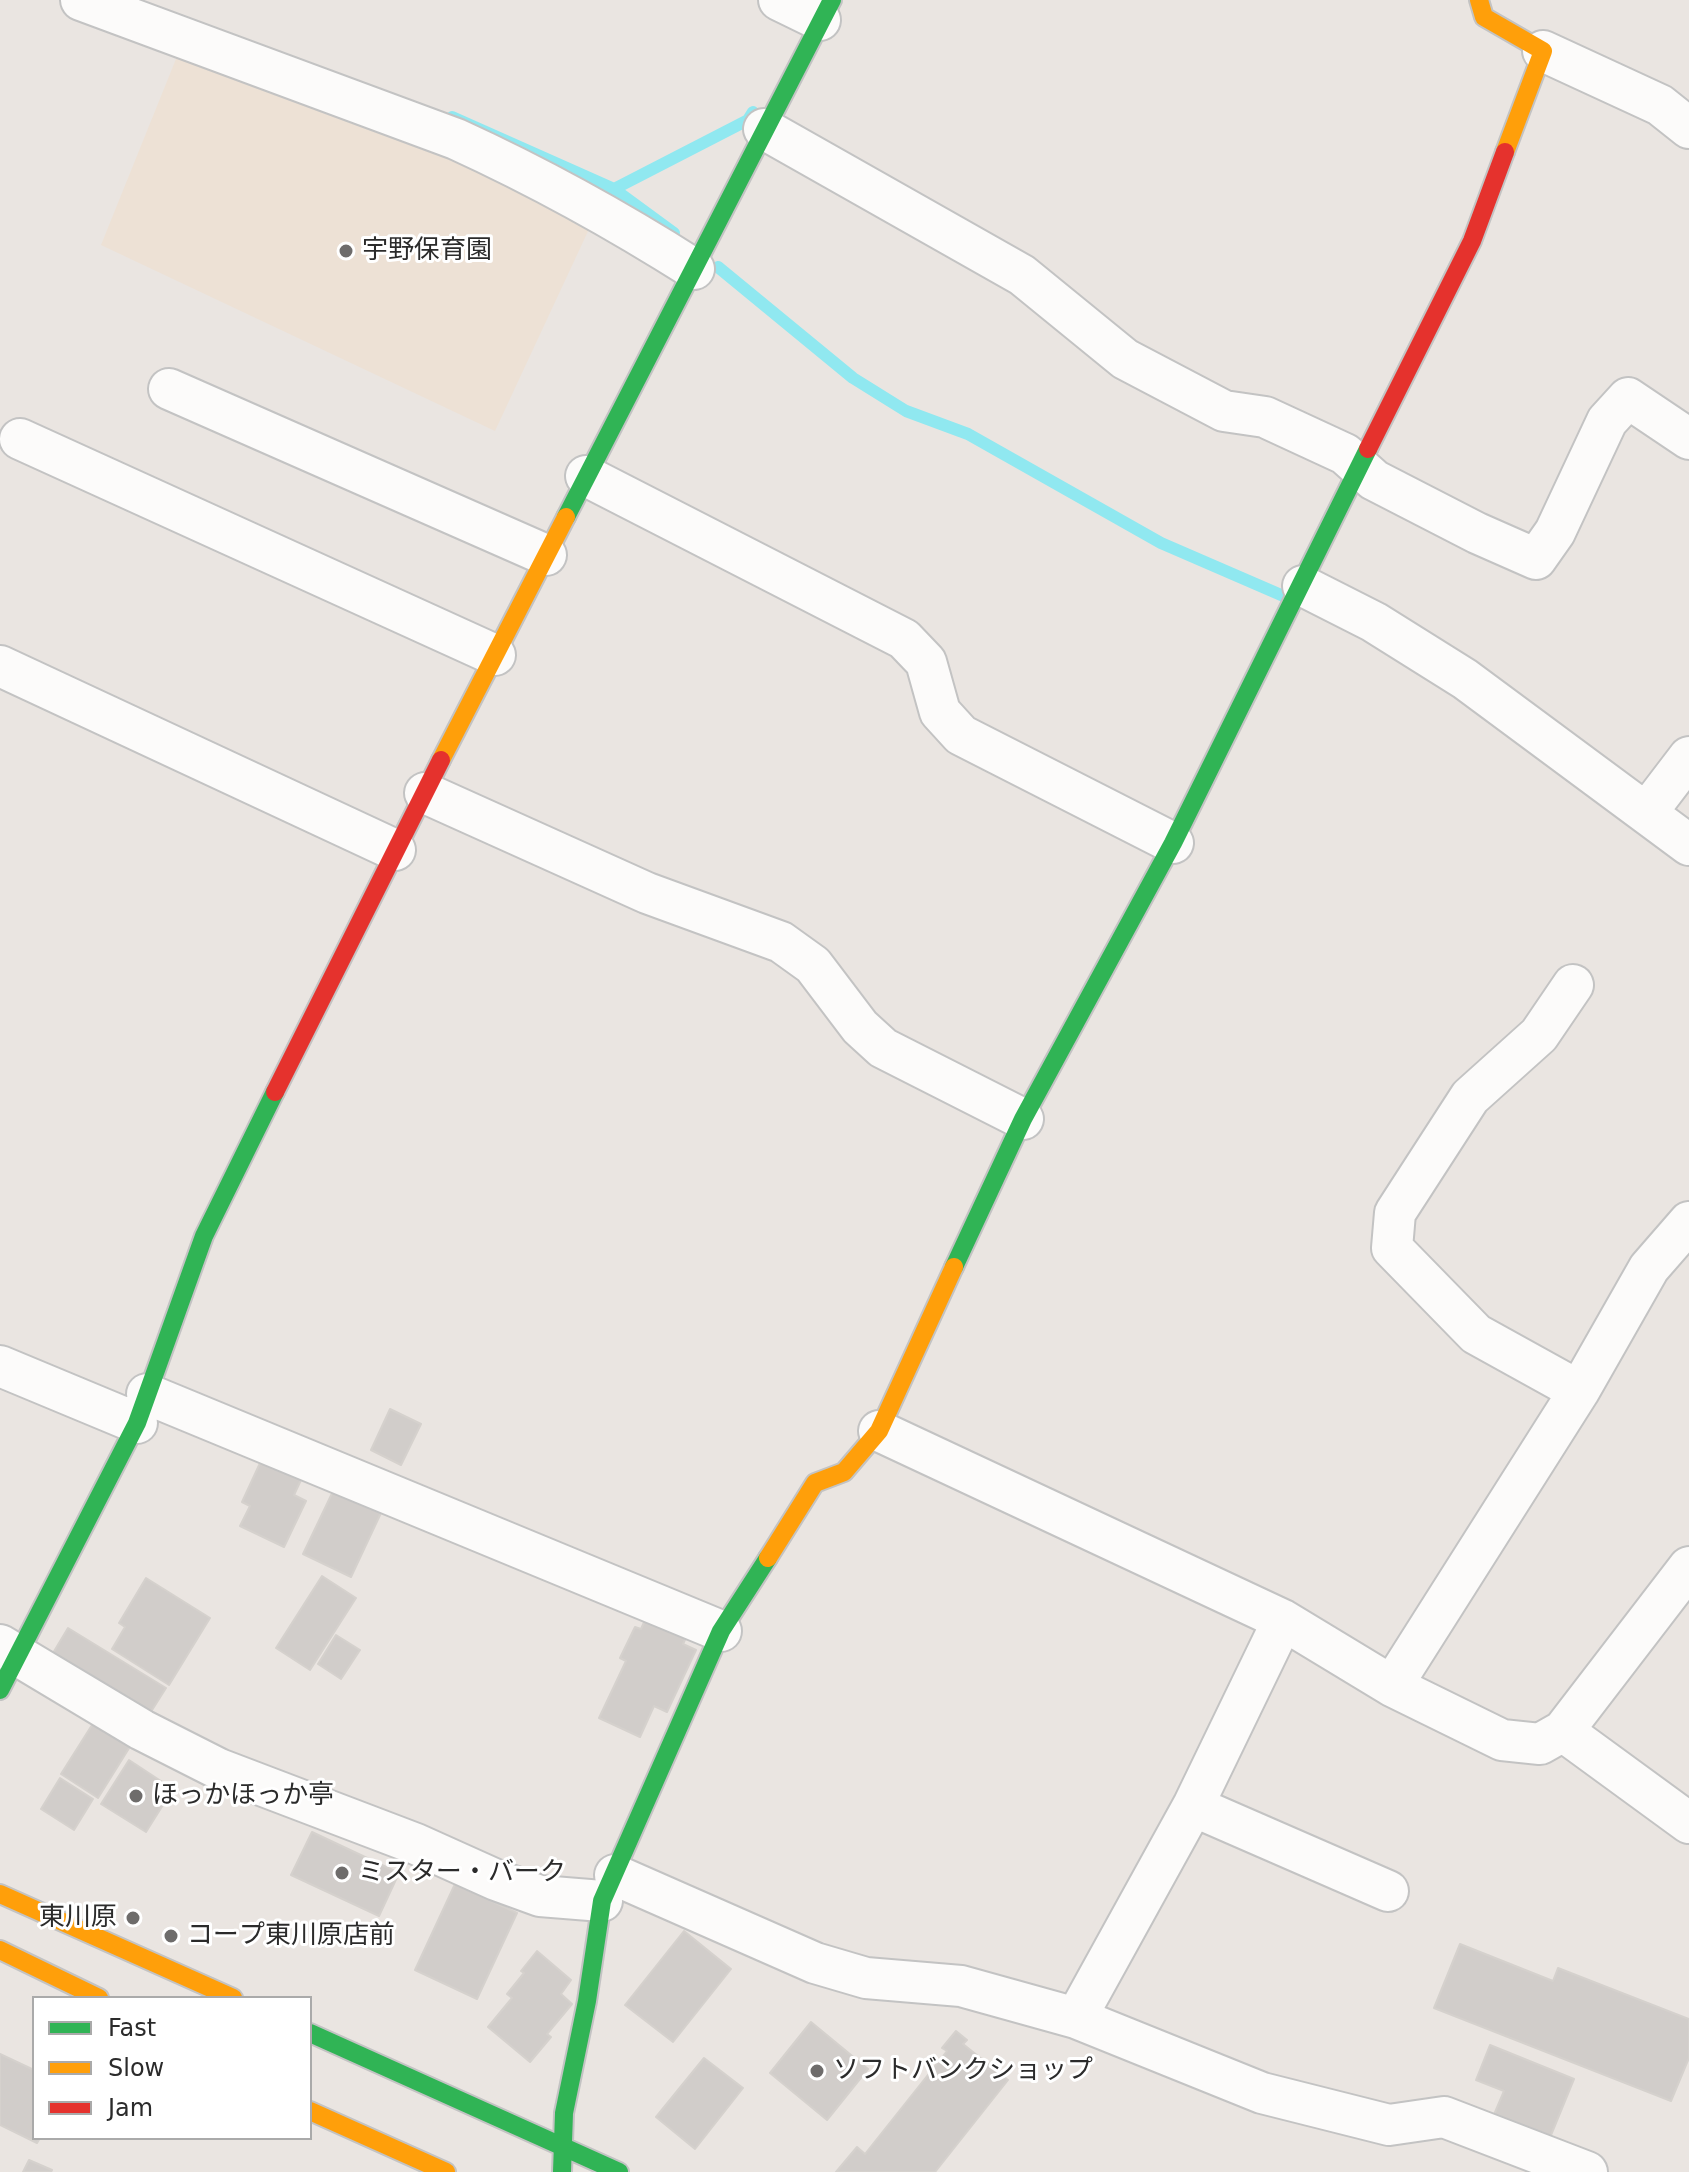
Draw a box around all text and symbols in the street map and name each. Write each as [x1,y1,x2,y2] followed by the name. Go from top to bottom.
[362,235,492,267] place label: 宇野保育園
[337,242,355,260] marker: 宇野保育園
[152,1780,334,1812] place label: ほっかほっか亭
[127,1787,145,1805] marker: ほっかほっか亭
[358,1857,566,1889] place label: ミスター・バーク
[333,1864,351,1882] marker: ミスター・バーク
[39,1902,117,1934] place label: 東川原
[124,1909,142,1927] marker: 東川原
[187,1920,395,1952] place label: コープ東川原店前
[162,1927,180,1945] marker: コープ東川原店前
[32,1996,312,2140] legend
[108,2014,156,2042] text: Fast
[108,2054,164,2082] text: Slow
[833,2055,1093,2087] place label: ソフトバンクショップ
[808,2062,826,2080] marker: ソフトバンクショップ
[108,2094,153,2122] text: Jam

